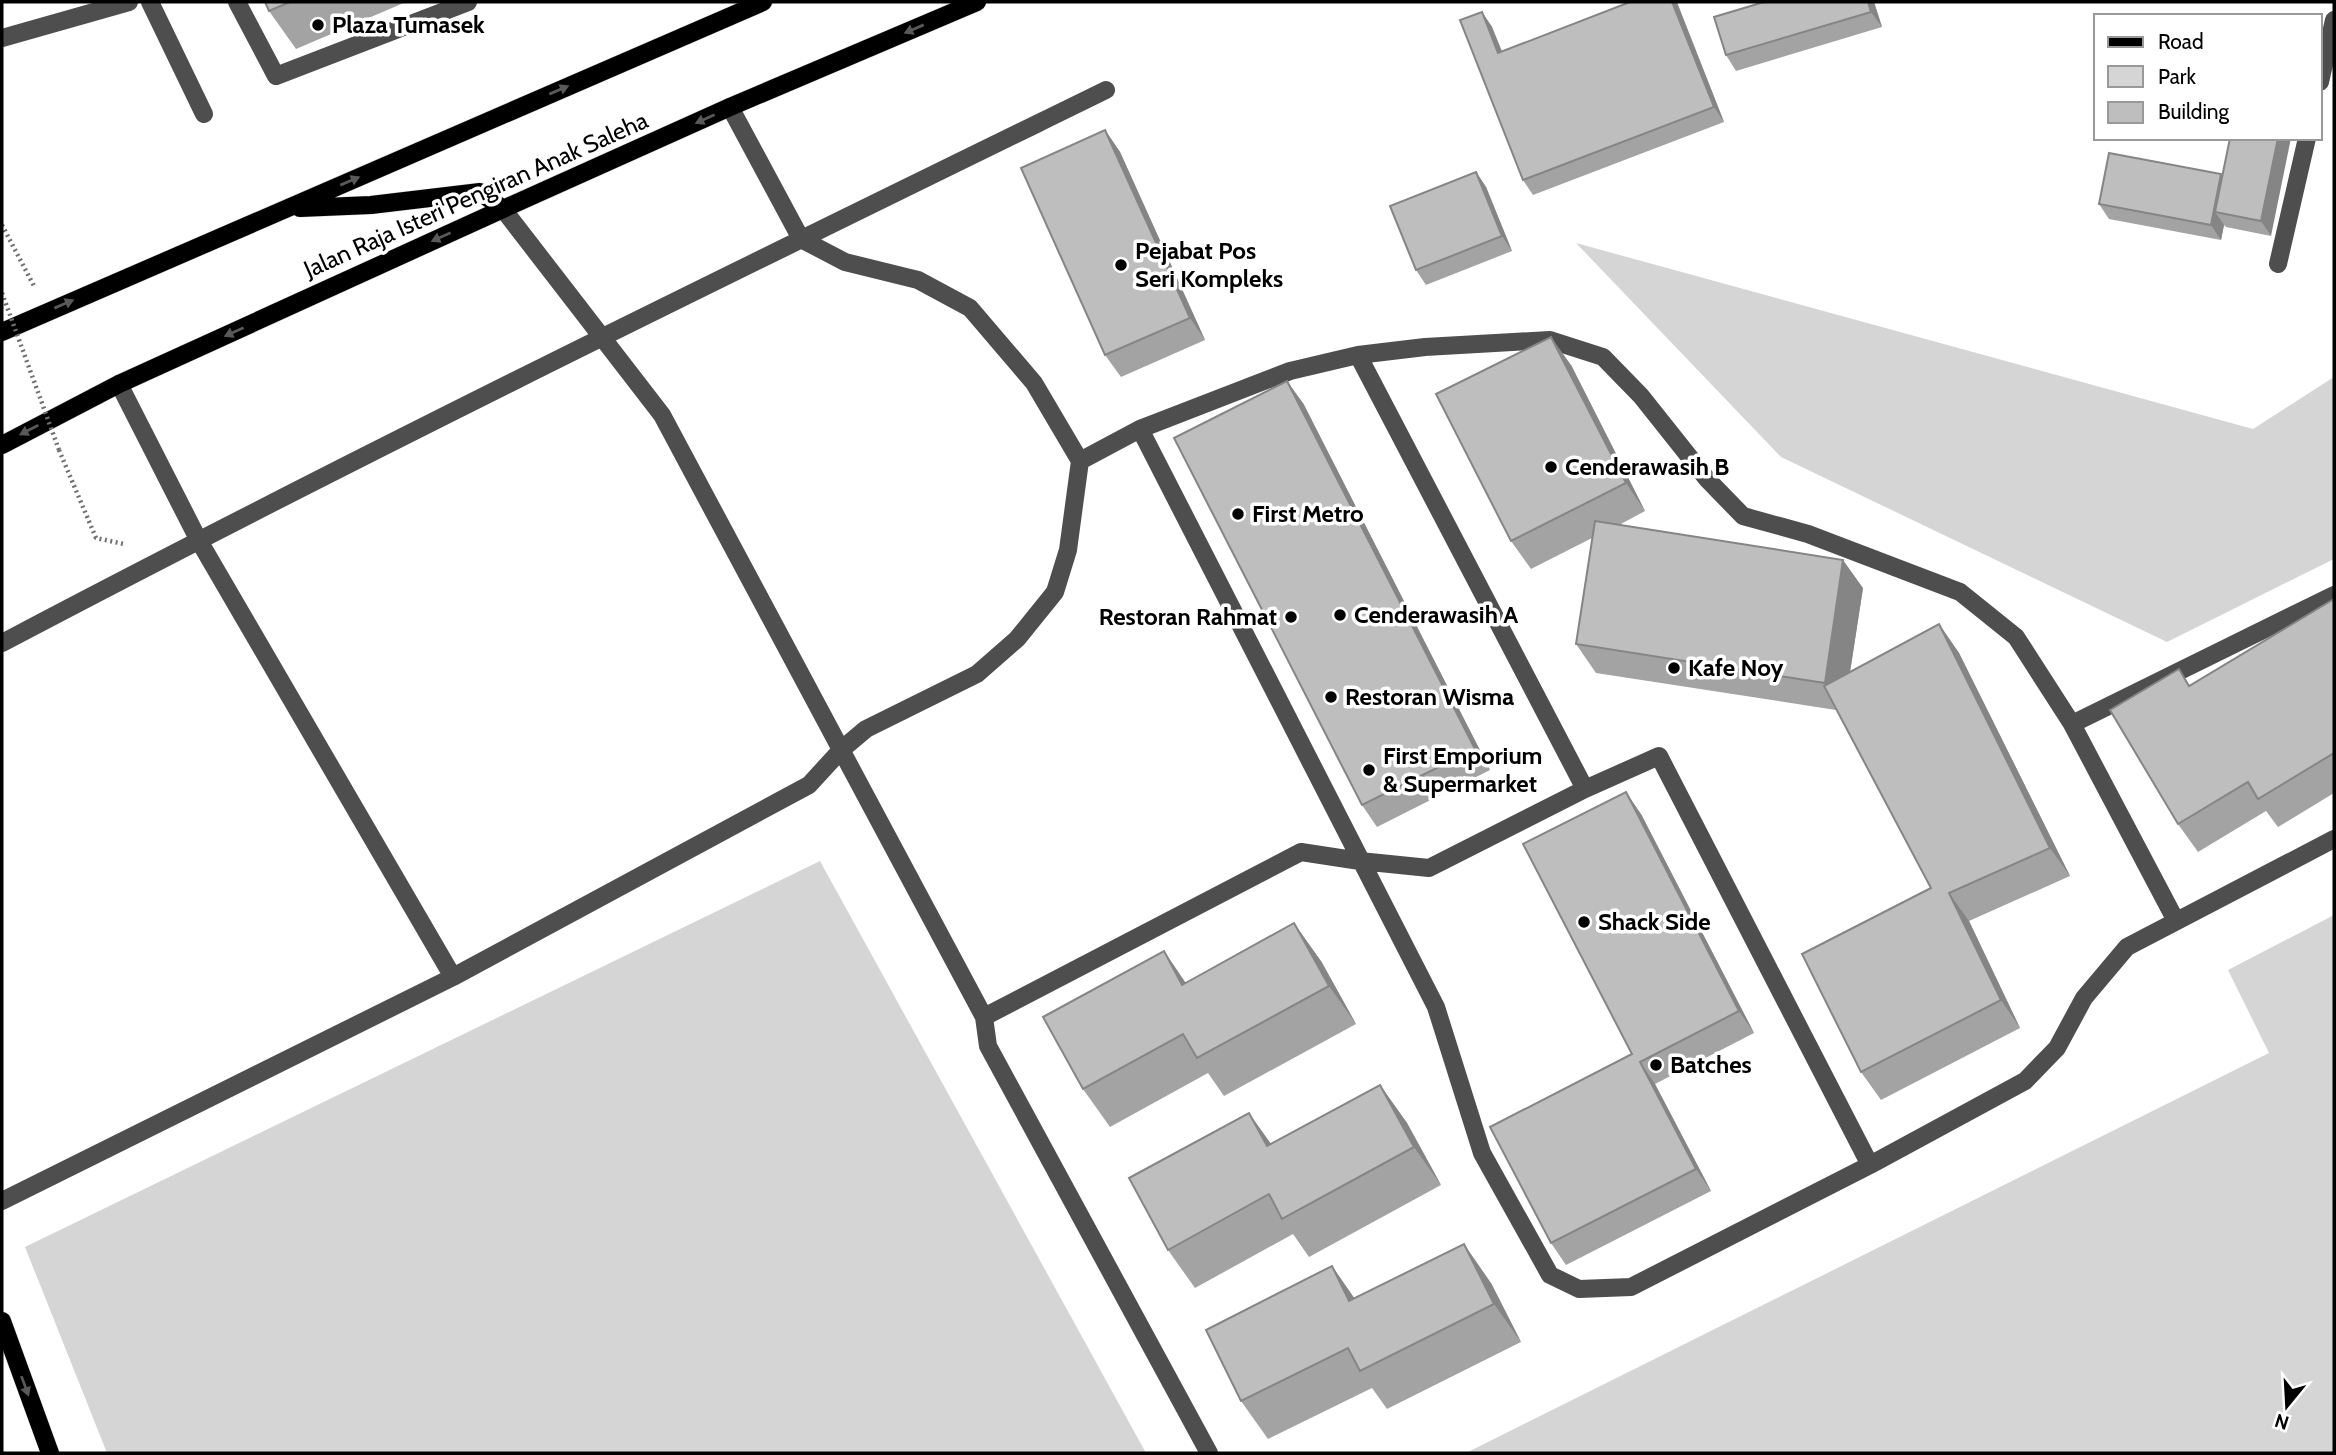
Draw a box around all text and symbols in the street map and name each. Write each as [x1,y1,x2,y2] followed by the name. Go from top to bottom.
[332,10,485,39] place label: Plaza Tumasek
[2094,14,2322,140] legend
[310,17,326,33] marker: Plaza Tumasek
[903,23,924,34] one-way arrow
[2158,29,2204,54] text: Road
[2158,64,2196,89] text: Park
[549,84,569,96] one-way arrow
[2158,99,2230,124] text: Building
[298,105,653,284] street label: Jalan Raja Isteri Pengiran Anak Saleha
[695,113,715,125] one-way arrow
[340,175,361,186] one-way arrow
[431,231,451,243] one-way arrow
[1135,236,1283,293] place label: Pejabat Pos Seri Kompleks
[1113,257,1129,273] marker: Pejabat Pos Seri Kompleks
[54,299,75,310] one-way arrow
[224,326,244,337] one-way arrow
[19,424,39,436] one-way arrow
[1565,452,1729,481] place label: Cenderawasih B
[1543,459,1559,475] marker: Cenderawasih B
[1252,499,1364,528] place label: First Metro
[1230,506,1246,522] marker: First Metro
[1354,600,1518,629] place label: Cenderawasih A
[1099,602,1277,631] place label: Restoran Rahmat
[1332,607,1348,623] marker: Cenderawasih A
[1283,609,1299,625] marker: Restoran Rahmat
[1688,653,1784,682] place label: Kafe Noy
[1666,660,1682,676] marker: Kafe Noy
[1345,682,1514,711] place label: Restoran Wisma
[1323,689,1339,705] marker: Restoran Wisma
[1383,741,1542,798] place label: First Emporium & Supermarket
[1361,762,1377,778] marker: First Emporium & Supermarket
[1598,907,1711,936] place label: Shack Side
[1576,914,1592,930] marker: Shack Side
[1670,1050,1752,1079] place label: Batches
[1648,1057,1664,1073] marker: Batches
[2252,1371,2322,1441] north arrow
[20,1375,31,1396] one-way arrow
[2272,1409,2292,1435] text: N

